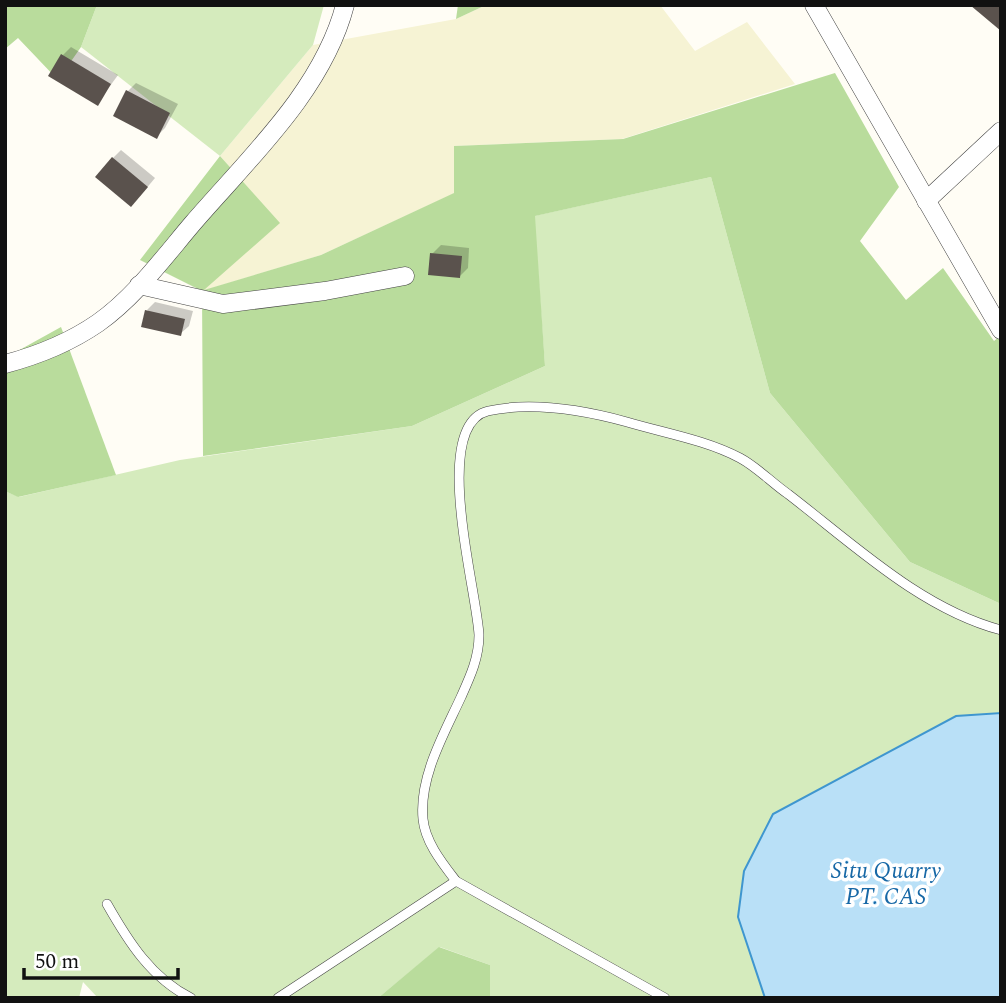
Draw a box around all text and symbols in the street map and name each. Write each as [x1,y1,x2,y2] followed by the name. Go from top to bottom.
[831,854,942,915] water label: Situ Quarry PT. CAS
[24,936,178,980] scale bar
[35,946,79,978] text: 50 m

